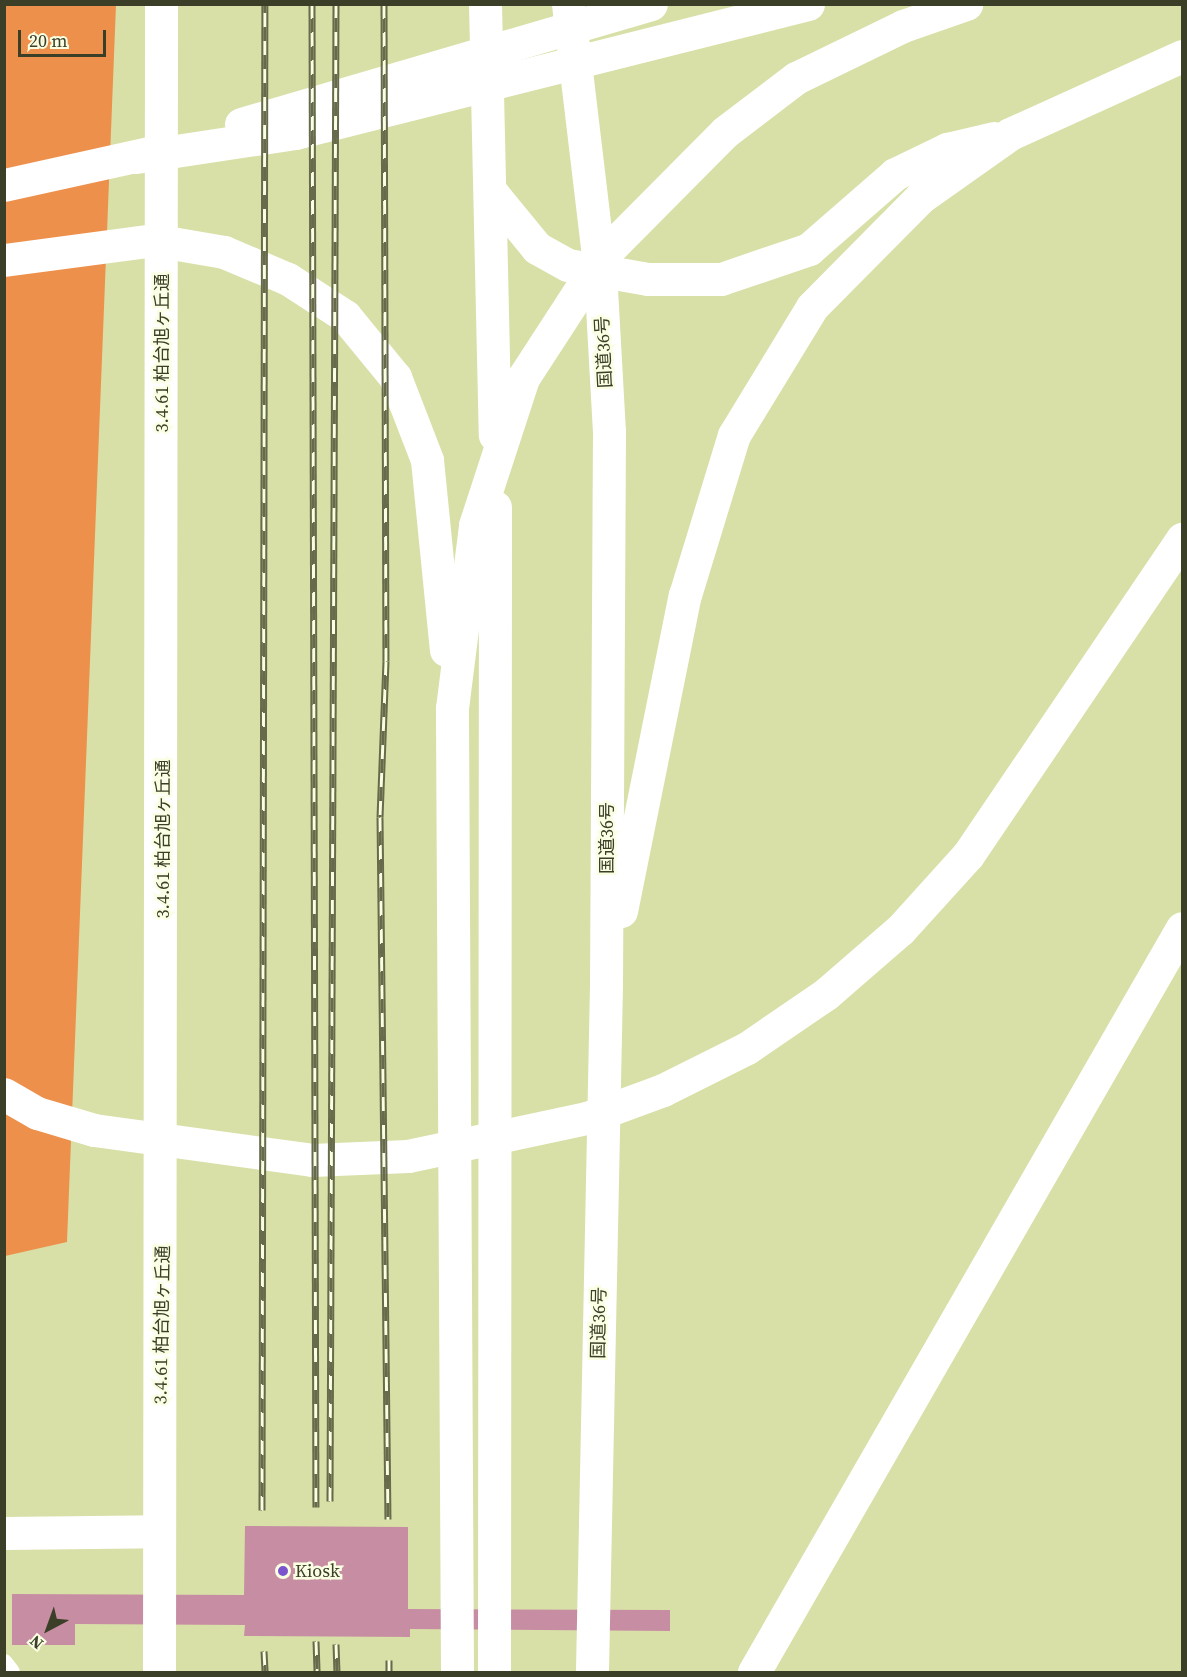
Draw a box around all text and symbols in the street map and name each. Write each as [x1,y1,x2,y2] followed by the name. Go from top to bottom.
[21,18,110,56] scale bar
[29,28,67,53] text: 20 m
[151,274,173,432] street label: 3.4.61 柏台旭ヶ丘通
[591,315,617,389] street label: 国道36号
[152,760,174,918] street label: 3.4.61 柏台旭ヶ丘通
[596,802,618,874] street label: 国道36号
[150,1245,174,1405] street label: 3.4.61 柏台旭ヶ丘通
[588,1287,610,1359] street label: 国道36号
[295,1560,340,1582] place label: Kiosk
[276,1564,290,1578] marker: Kiosk
[18,1599,78,1659] north arrow
[25,1630,48,1655] text: N

